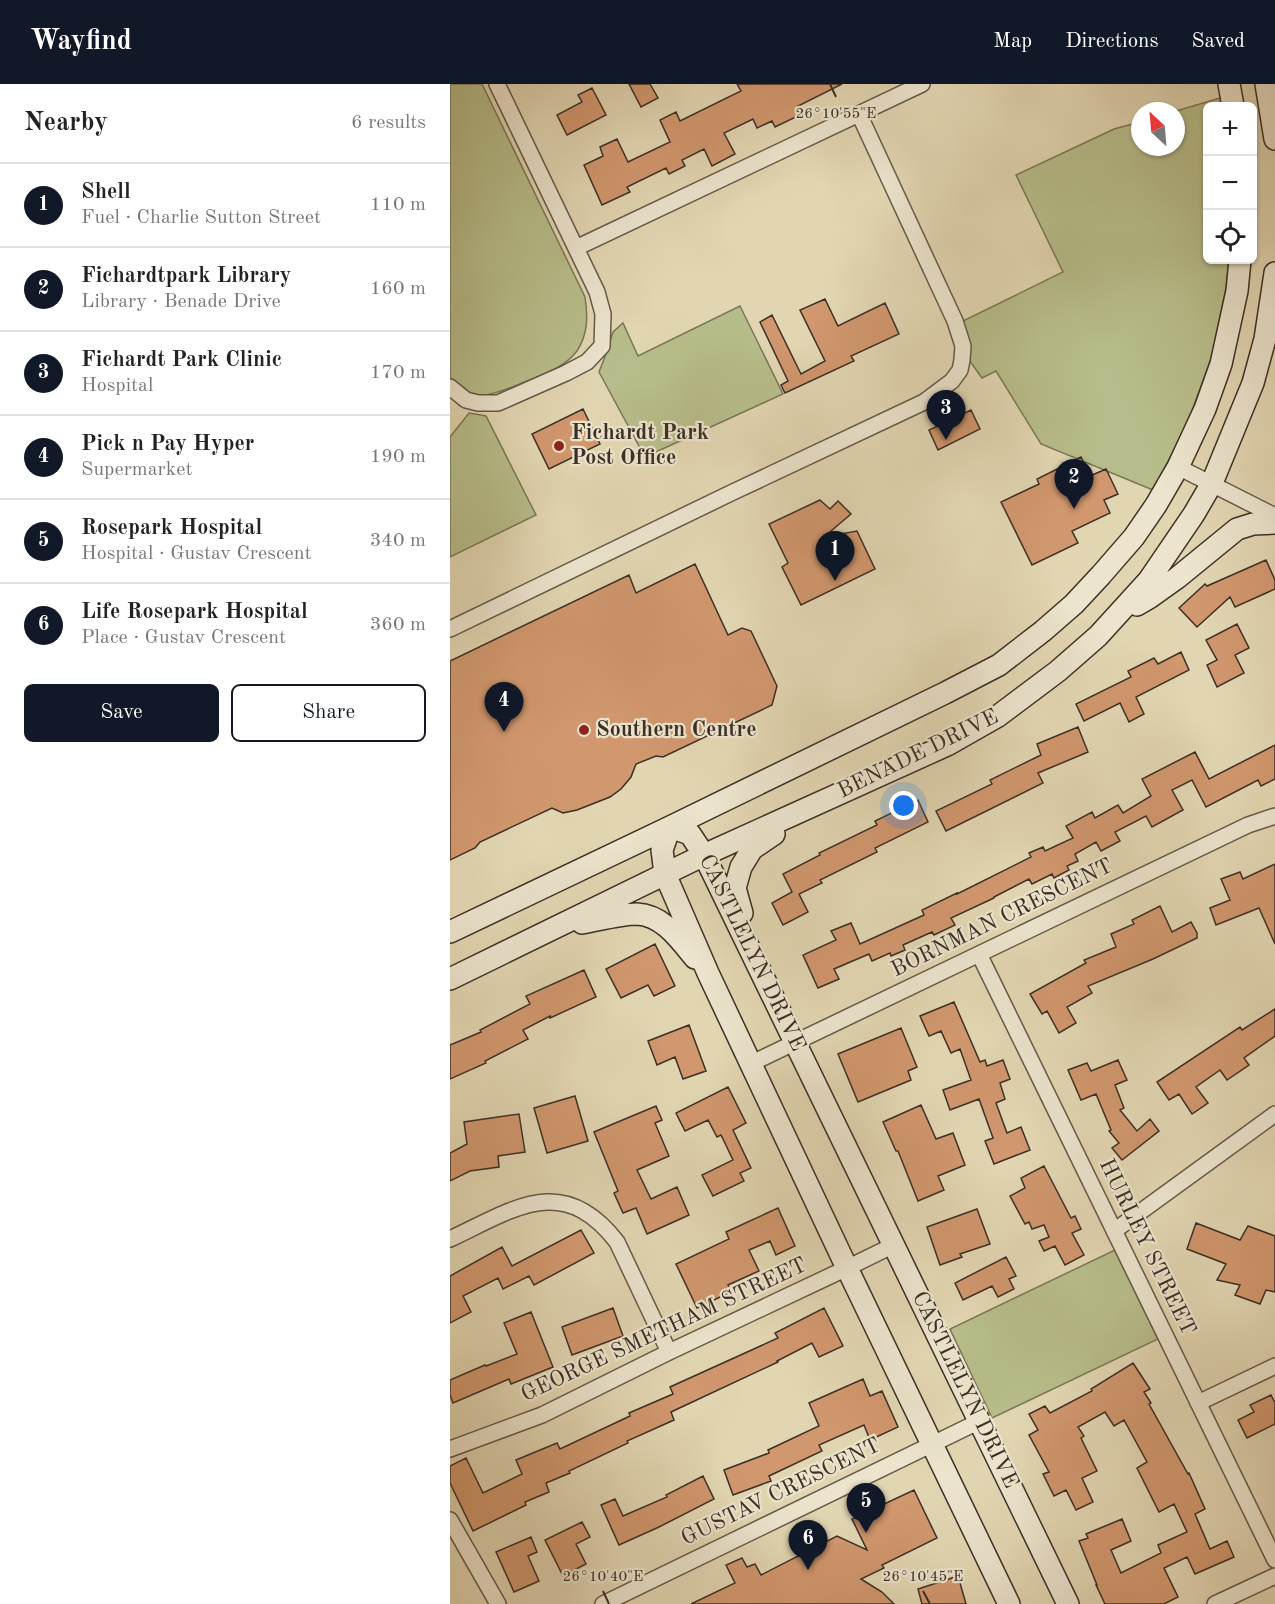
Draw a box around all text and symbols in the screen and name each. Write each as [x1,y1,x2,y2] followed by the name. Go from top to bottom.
[30,28,132,56] text: Wayfind
[993,31,1032,52] text: Map
[1065,31,1159,52] text: Directions
[1192,31,1245,52] text: Saved
[1131,102,1185,156] north arrow
[1203,102,1257,264] map controls
[1203,102,1257,156] button: +
[796,107,876,122] text: 26°10'55"E
[24,110,108,136] text: Nearby
[351,113,426,133] text: 6 results
[1203,156,1257,210] button: −
[81,181,131,203] text: Shell
[38,195,49,215] text: 1
[370,195,426,215] text: 110 m
[81,208,321,228] text: Fuel · Charlie Sutton Street
[1203,210,1257,264] button: locate
[81,265,291,287] text: Fichardtpark Library
[38,279,49,299] text: 2
[370,279,426,299] text: 160 m
[81,292,281,312] text: Library · Benade Drive
[81,349,282,371] text: Fichardt Park Clinic
[38,363,49,383] text: 3
[370,363,426,383] text: 170 m
[81,376,153,396] text: Hospital
[926,390,966,440] pin: 3
[571,422,709,469] place label: Fichardt Park Post Office
[81,433,254,455] text: Pick n Pay Hyper
[552,439,566,453] marker: Fichardt Park Post Office
[38,447,49,467] text: 4
[370,447,426,467] text: 190 m
[81,460,192,480] text: Supermarket
[1054,460,1094,509] pin: 2
[81,517,262,539] text: Rosepark Hospital
[38,531,49,551] text: 5
[370,531,426,551] text: 340 m
[816,532,854,581] pin: 1
[81,544,312,564] text: Hospital · Gustav Crescent
[81,601,308,623] text: Life Rosepark Hospital
[38,615,49,635] text: 6
[370,615,426,635] text: 360 m
[81,628,286,648] text: Place · Gustav Crescent
[484,682,524,732] pin: 4
[24,684,219,742] button: Save
[231,684,426,742] button: Share
[834,706,1002,802] street label: BENADE DRIVE
[596,719,757,741] place label: Southern Centre
[577,723,591,737] marker: Southern Centre
[889,791,918,820] your location
[695,851,809,1055] street label: CASTLELYN DRIVE
[888,855,1116,981] street label: BORNMAN CRESCENT
[1095,1155,1199,1339] street label: HURLEY STREET
[518,1254,810,1406] street label: GEORGE SMETHAM STREET
[908,1288,1022,1492] street label: CASTLELYN DRIVE
[678,1434,884,1550] street label: GUSTAV CRESCENT
[846,1484,886,1533] pin: 5
[788,1520,828,1570] pin: 6
[563,1570,643,1585] text: 26°10'40"E
[883,1570,963,1585] text: 26°10'45"E

